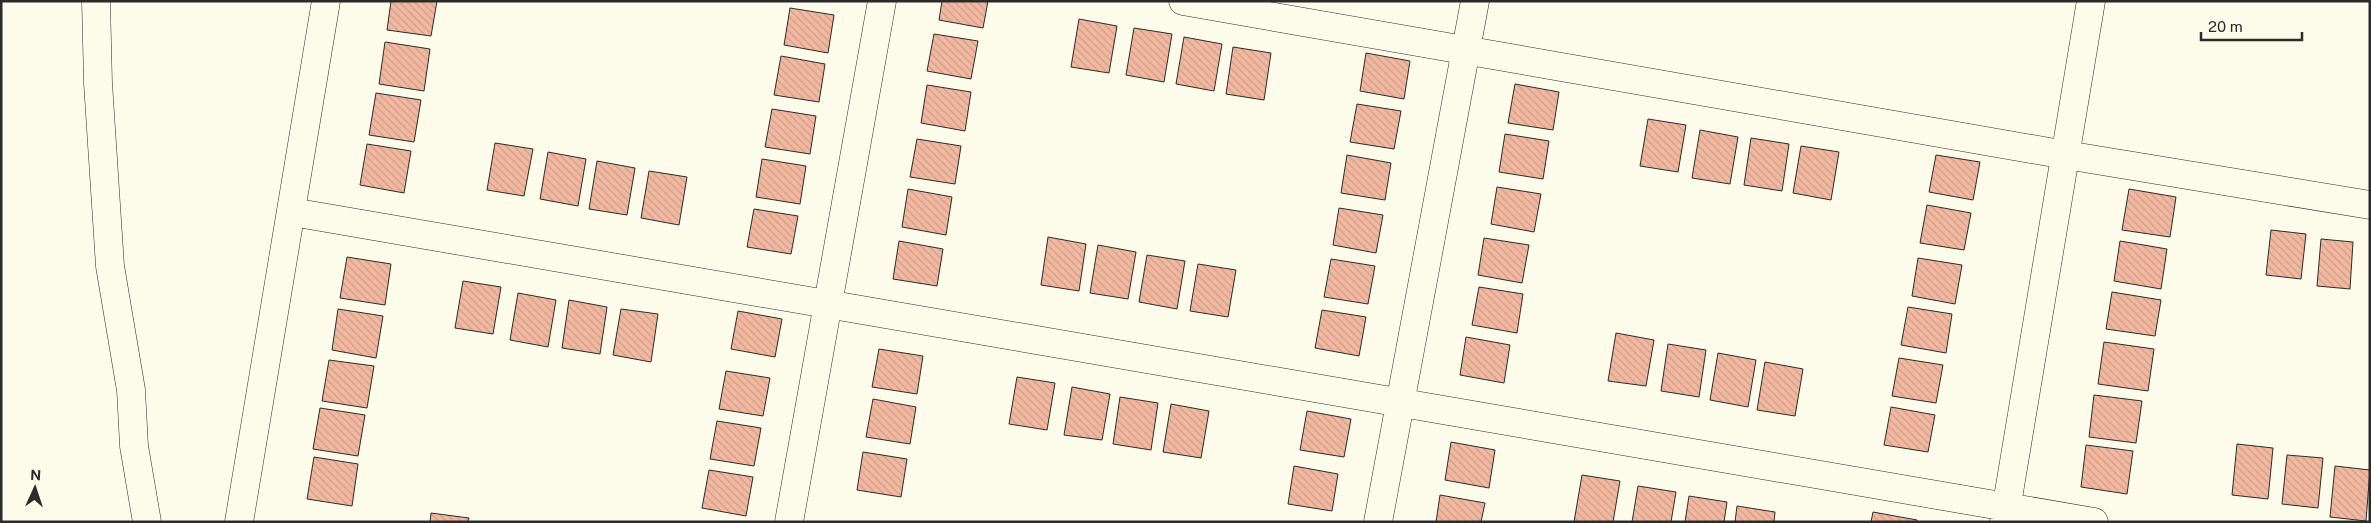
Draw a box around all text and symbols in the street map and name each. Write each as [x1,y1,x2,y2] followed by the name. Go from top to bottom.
[2201,10,2302,42] scale bar
[2208,18,2243,35] text: 20 m
[10,463,60,513] north arrow
[30,467,42,483] text: N

